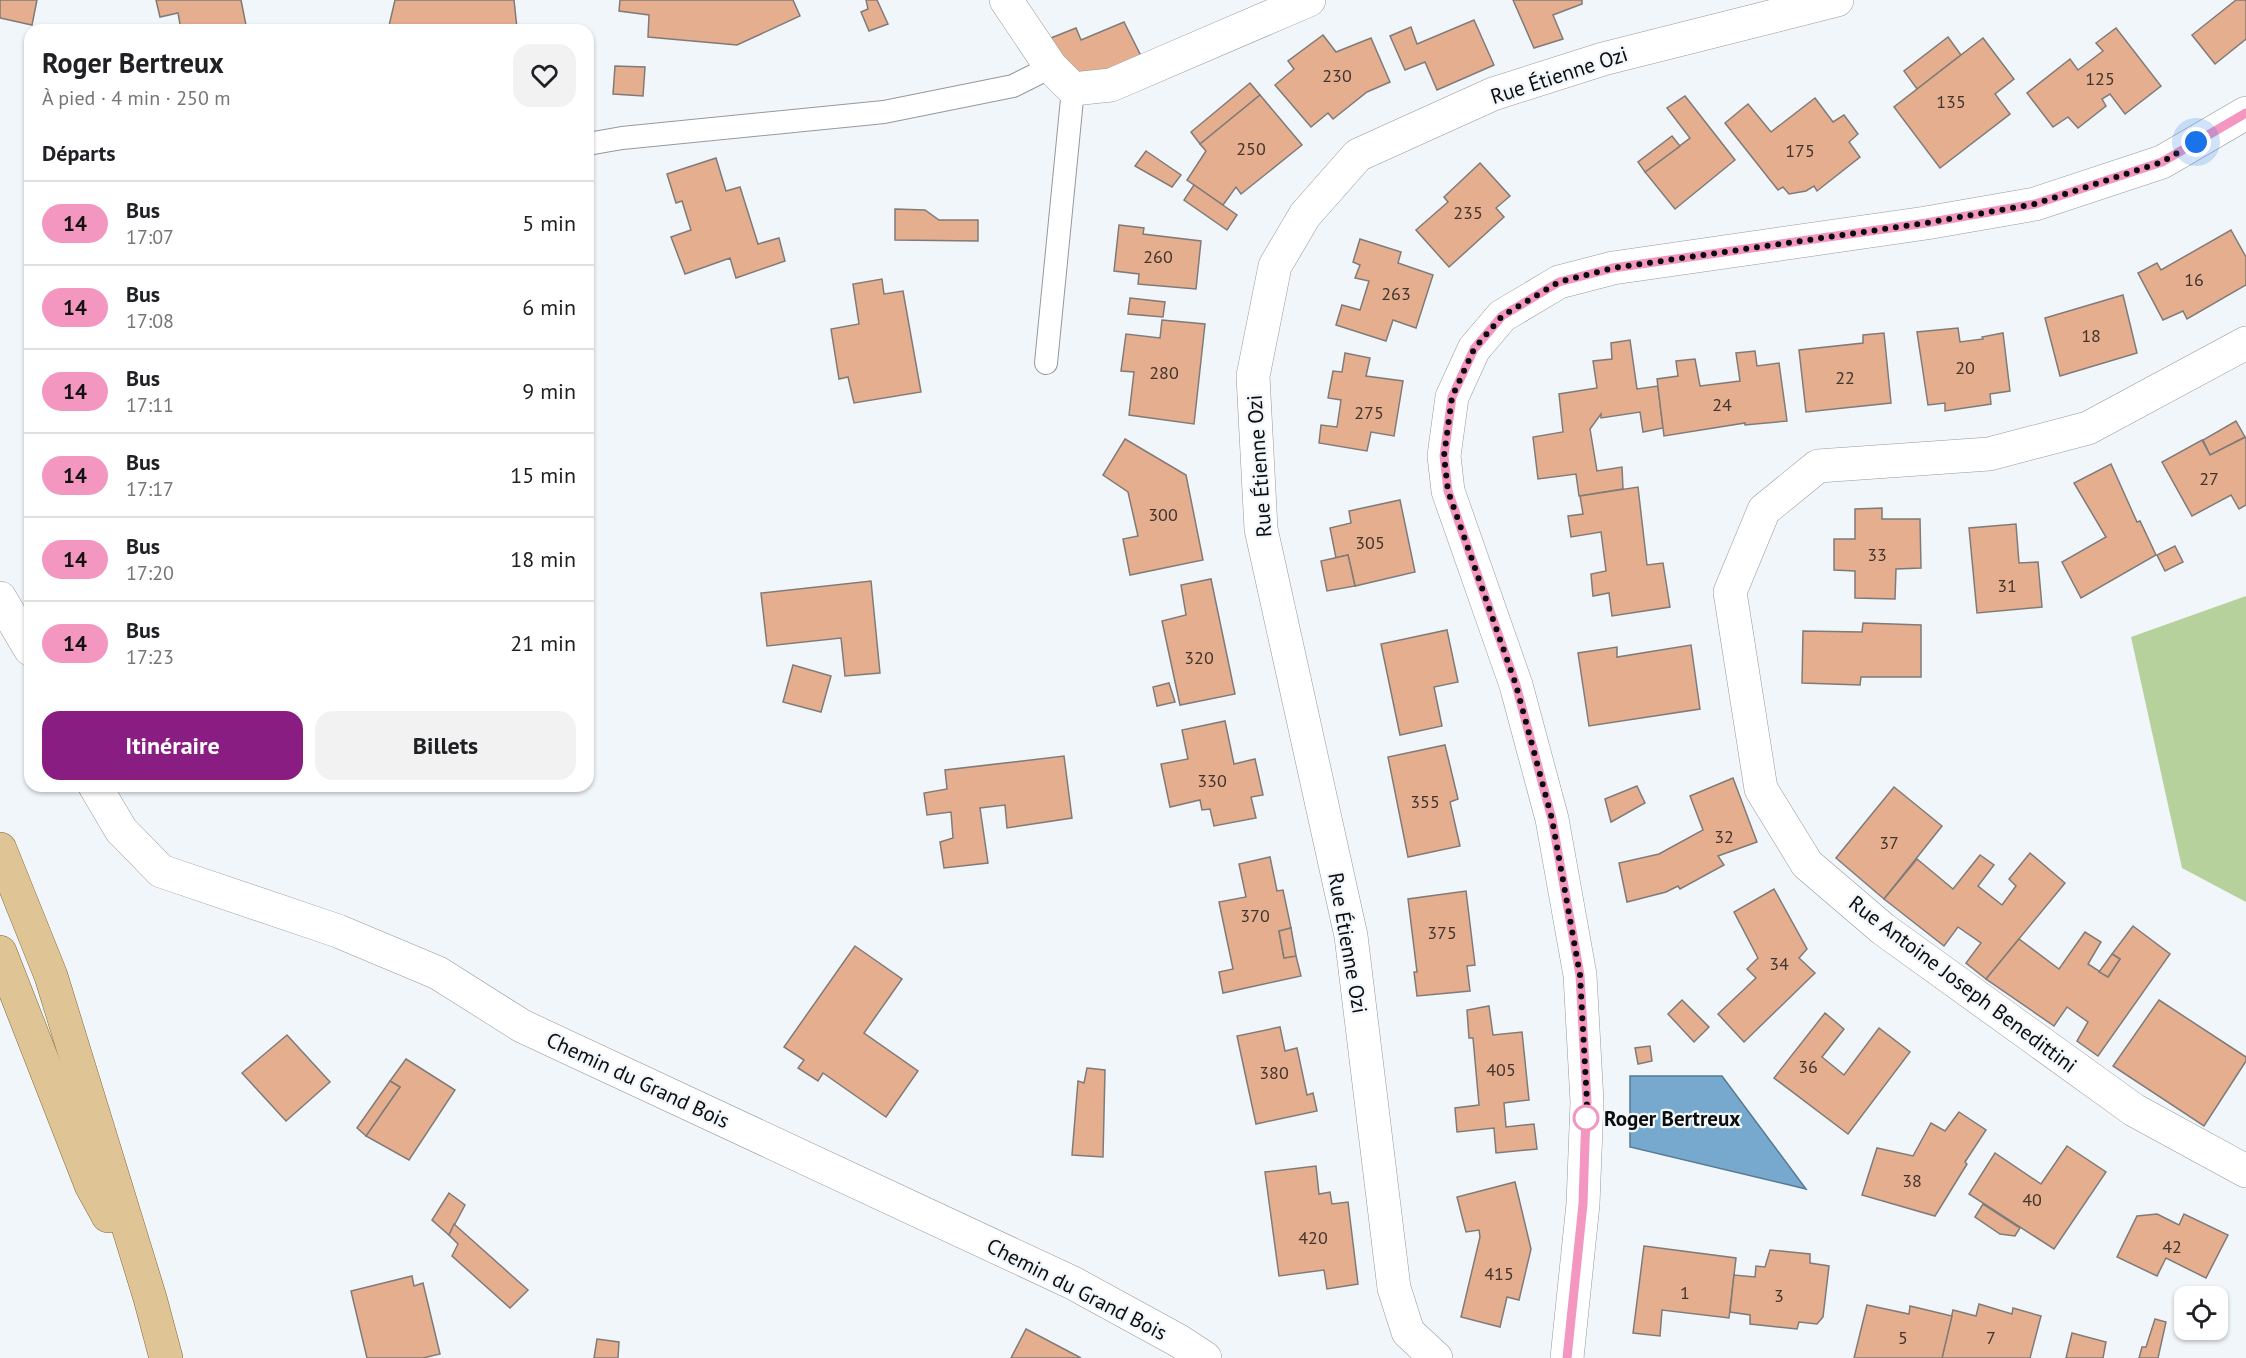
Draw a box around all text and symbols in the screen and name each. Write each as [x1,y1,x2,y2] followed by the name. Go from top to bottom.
[1487,40,1631,110] street label: Rue Étienne Ozi
[42,44,224,81] text: Roger Bertreux
[513,44,576,107] button: heart
[1322,64,1352,87] house number: 230
[2085,67,2115,90] house number: 125
[42,85,230,111] text: À pied · 4 min · 250 m
[1936,90,1966,113] house number: 135
[2181,127,2211,157] your location
[1236,137,1266,160] house number: 250
[42,139,116,167] text: Départs
[1785,139,1815,162] house number: 175
[126,196,160,224] text: Bus
[1453,201,1483,224] house number: 235
[522,209,576,237] text: 5 min
[63,210,87,237] text: 14
[126,224,174,250] text: 17:07
[1143,245,1173,268] house number: 260
[2184,268,2204,291] house number: 16
[126,280,160,308] text: Bus
[1381,282,1411,305] house number: 263
[522,293,576,321] text: 6 min
[63,294,87,321] text: 14
[126,308,174,334] text: 17:08
[2081,324,2101,347] house number: 18
[1955,356,1975,379] house number: 20
[1149,361,1179,384] house number: 280
[126,364,160,392] text: Bus
[1835,366,1855,389] house number: 22
[522,377,576,405] text: 9 min
[63,378,87,405] text: 14
[126,392,174,418] text: 17:11
[1712,393,1732,416] house number: 24
[1241,394,1277,538] street label: Rue Étienne Ozi
[1354,401,1384,424] house number: 275
[126,448,160,476] text: Bus
[510,461,576,489] text: 15 min
[63,462,87,489] text: 14
[2199,467,2219,490] house number: 27
[126,476,174,502] text: 17:17
[1148,503,1178,526] house number: 300
[1355,531,1385,554] house number: 305
[126,532,160,560] text: Bus
[1867,543,1887,566] house number: 33
[510,545,576,573] text: 18 min
[63,546,87,573] text: 14
[126,560,174,586] text: 17:20
[1997,574,2017,597] house number: 31
[126,616,160,644] text: Bus
[510,629,576,657] text: 21 min
[63,630,87,657] text: 14
[126,644,174,670] text: 17:23
[1184,646,1214,669] house number: 320
[42,711,303,780] button: Itinéraire
[315,711,576,780] button: Billets
[1197,769,1227,792] house number: 330
[1410,790,1440,813] house number: 355
[1714,825,1734,848] house number: 32
[1879,831,1899,854] house number: 37
[1322,870,1374,1016] street label: Rue Étienne Ozi
[1844,889,2082,1079] street label: Rue Antoine Joseph Benedittini
[1240,904,1270,927] house number: 370
[1427,921,1457,944] house number: 375
[1769,952,1789,975] house number: 34
[542,1026,734,1134] street label: Chemin du Grand Bois
[1798,1055,1818,1078] house number: 36
[1486,1058,1516,1081] house number: 405
[1259,1061,1289,1084] house number: 380
[1573,1105,1599,1131] marker: Roger Bertreux
[1604,1105,1740,1132] place label: Roger Bertreux
[1902,1169,1922,1192] house number: 38
[2022,1188,2042,1211] house number: 40
[1298,1226,1328,1249] house number: 420
[982,1232,1172,1346] street label: Chemin du Grand Bois
[2162,1235,2182,1258] house number: 42
[1484,1262,1514,1285] house number: 415
[1680,1281,1690,1304] house number: 1
[1774,1284,1784,1307] house number: 3
[2174,1286,2228,1340] map controls
[2174,1286,2228,1340] button: locate
[1898,1326,1908,1349] house number: 5
[1986,1326,1996,1349] house number: 7

